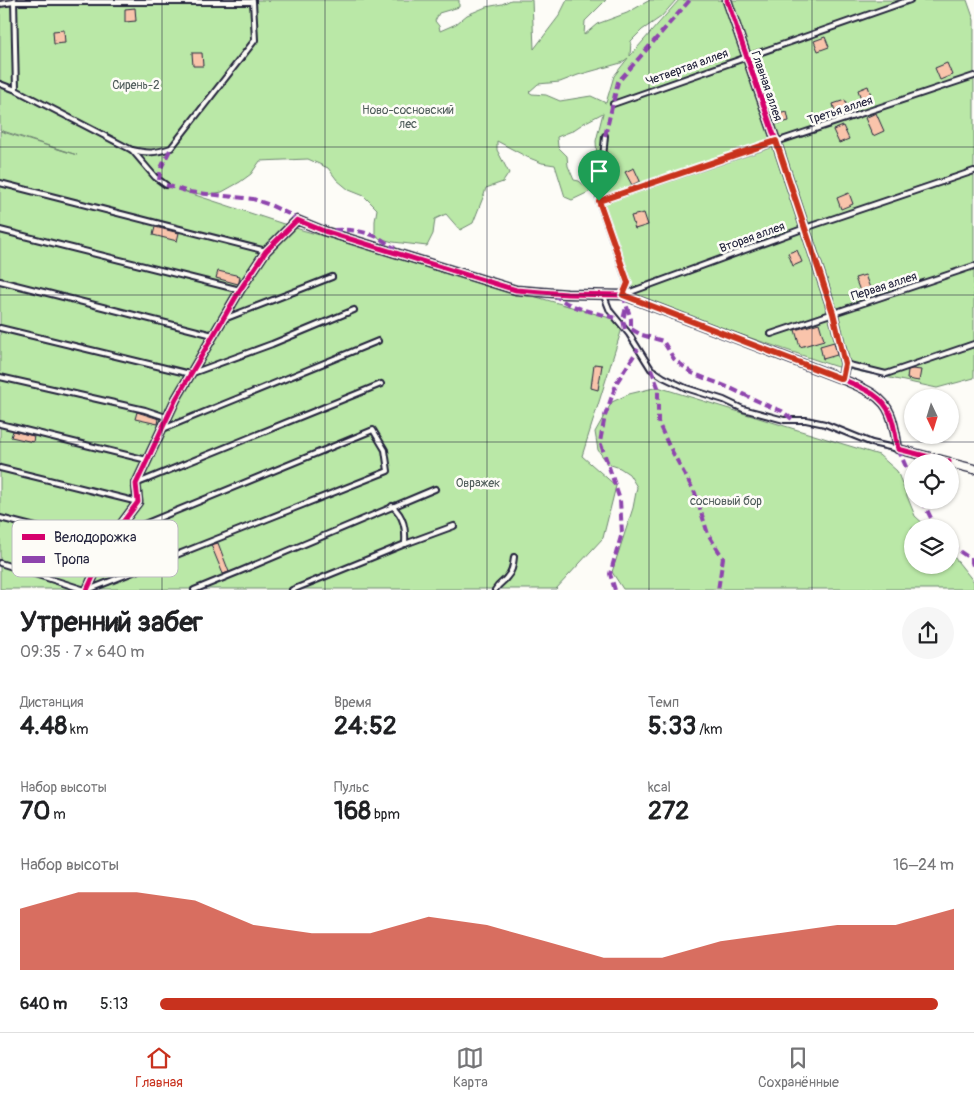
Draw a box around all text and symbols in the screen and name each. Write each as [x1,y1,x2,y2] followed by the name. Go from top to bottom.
[644,46,731,89] street label: Четвертая аллея
[748,49,786,124] street label: Главная аллея
[112,78,160,93] park label: Сирень-2
[806,93,875,128] street label: Третья аллея
[362,103,454,132] park label: Ново-сосновский лес
[578,150,620,201] pin
[585,157,613,185] icon: arrive
[717,219,787,256] street label: Вторая аллея
[849,269,919,304] street label: Первая аллея
[904,389,959,444] north arrow
[904,389,959,574] map controls
[904,454,959,509] button: locate
[456,476,500,491] park label: Овражек
[690,494,762,509] park label: сосновый бор
[904,519,959,574] button: layers
[12,520,178,577] legend
[54,529,136,546] text: Велодорожка
[54,551,90,568] text: Тропа
[20,605,203,640] text: Утренний забег
[902,607,954,659] button: share
[20,642,145,662] text: 09:35 · 7 × 640 m
[20,694,84,711] text: Дистанция
[334,694,371,711] text: Время
[648,694,679,711] text: Темп
[20,711,67,742] text: 4.48
[334,711,397,742] text: 24:52
[648,711,696,742] text: 5:33
[67,721,88,738] text: km
[696,721,722,738] text: /km
[20,779,107,796] text: Набор высоты
[334,779,369,796] text: Пульс
[648,779,671,796] text: kcal
[20,796,50,827] text: 70
[334,796,371,827] text: 168
[648,796,689,827] text: 272
[50,806,66,823] text: m
[371,806,400,823] text: bpm
[20,855,119,875] text: Набор высоты
[893,855,954,875] text: 16–24 m
[20,994,67,1014] text: 640 m
[100,994,128,1014] text: 5:13
[135,1044,183,1091] tab: Главная
[453,1044,488,1091] tab: Карта
[758,1044,839,1091] tab: Сохранённые

